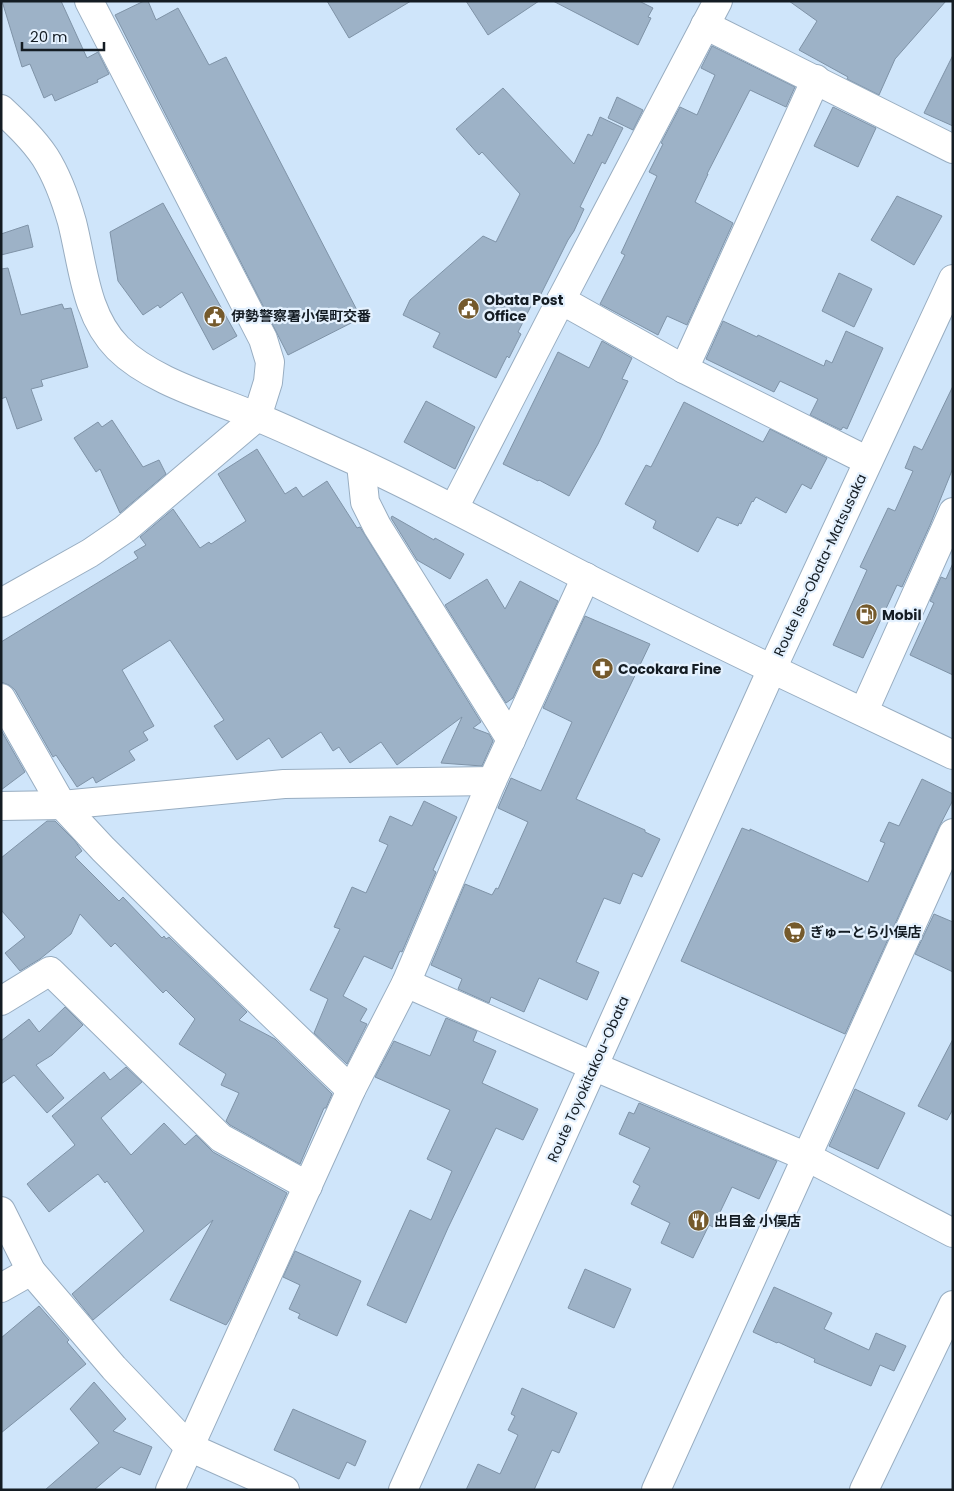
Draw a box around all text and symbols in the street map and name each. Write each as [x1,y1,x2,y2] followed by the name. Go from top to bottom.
[22,20,105,52] scale bar
[30,26,68,47] text: 20 m
[484,290,564,326] place label: Obata Post Office
[456,296,480,320] public building icon: Obata Post Office
[203,304,227,328] public building icon: 伊勢警察署小俣町交番
[231,306,371,326] place label: 伊勢警察署小俣町交番
[769,470,871,660] street label: Route Ise-Obata-Matsusaka
[854,603,878,627] fuel station icon: Mobil
[882,605,922,625] place label: Mobil
[590,657,614,681] pharmacy icon: Cocokara Fine
[618,659,722,679] place label: Cocokara Fine
[782,920,806,944] supermarket icon: ぎゅーとら小俣店
[810,922,922,942] place label: ぎゅーとら小俣店
[542,993,634,1165] street label: Route Toyokitakou-Obata
[686,1209,710,1233] restaurant icon: 出目金 小俣店
[714,1211,801,1231] place label: 出目金 小俣店

